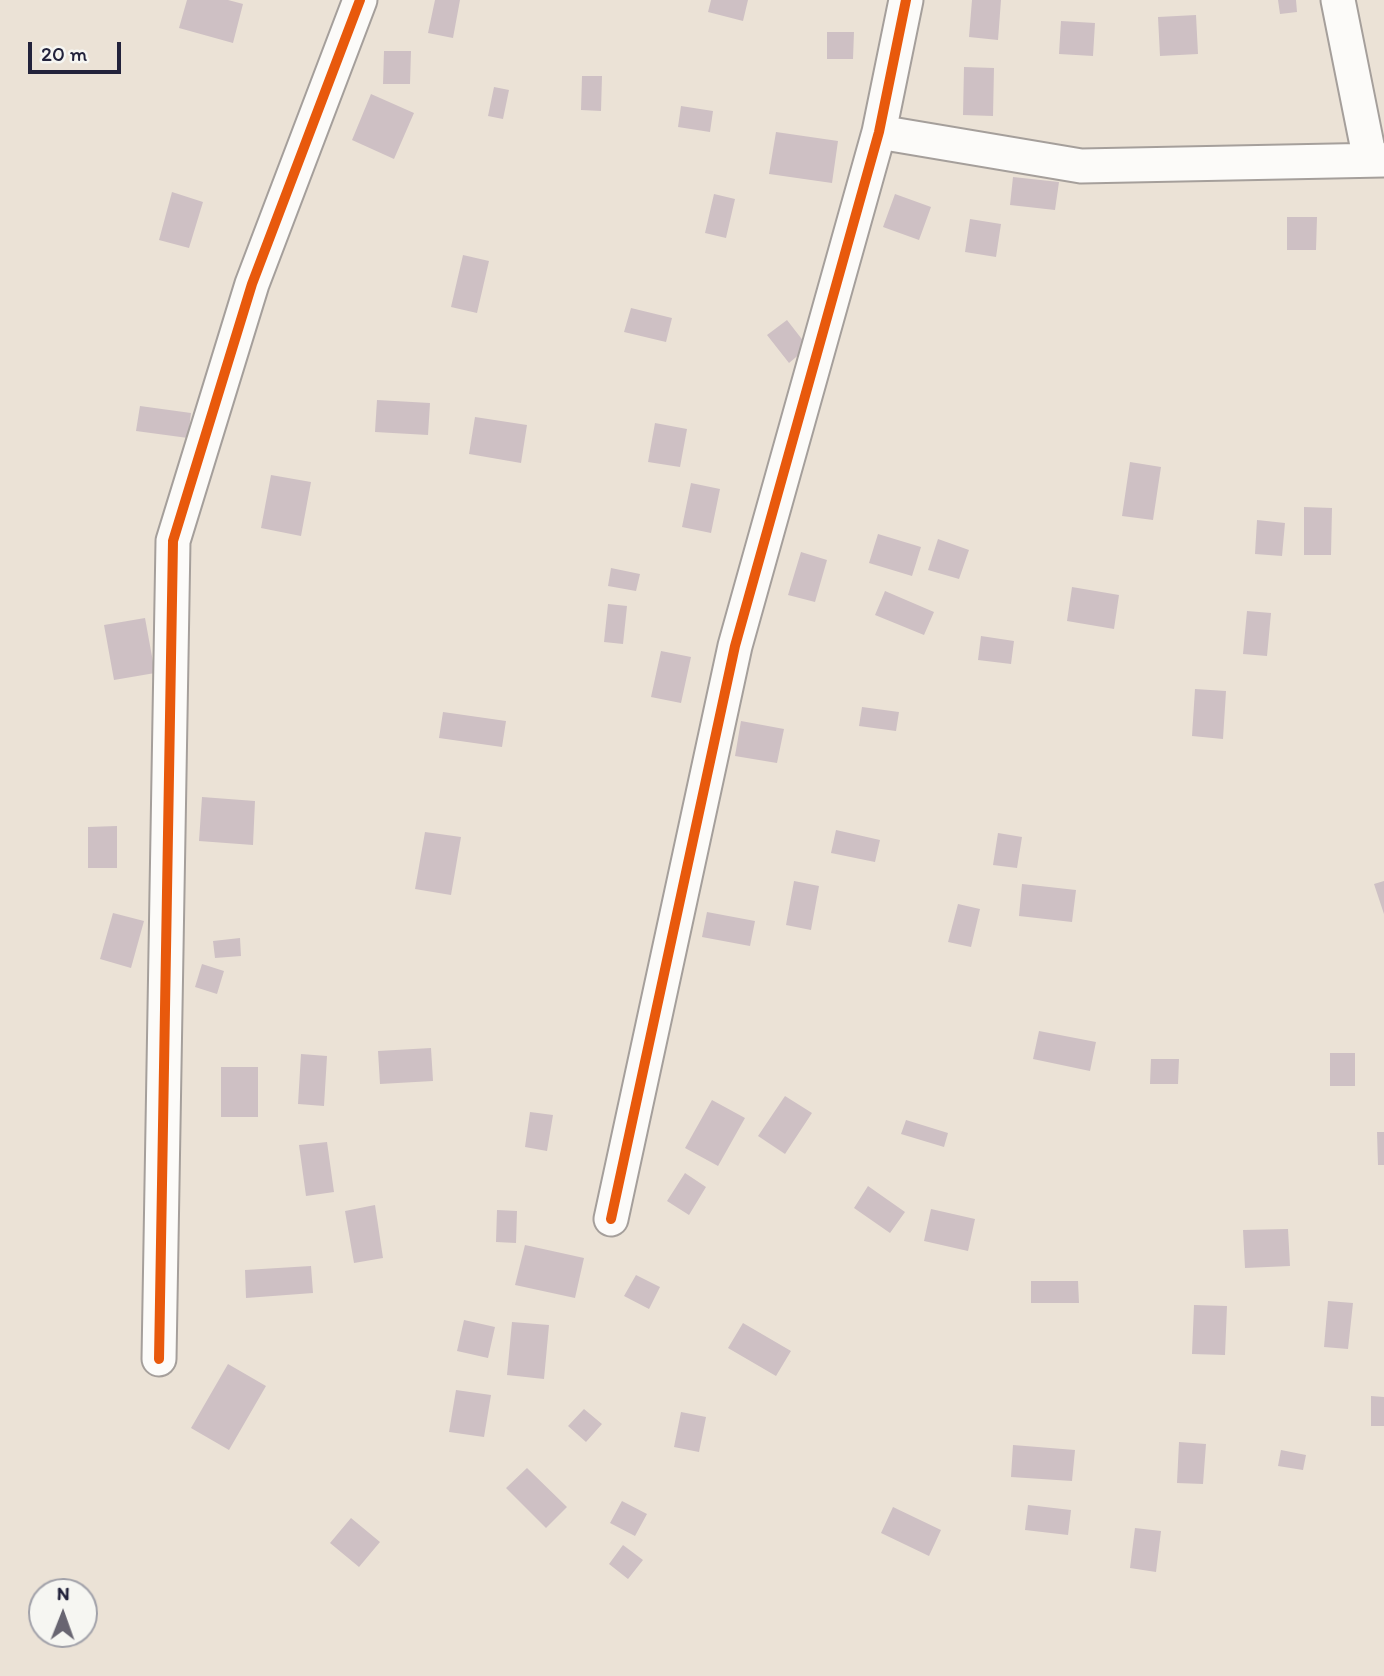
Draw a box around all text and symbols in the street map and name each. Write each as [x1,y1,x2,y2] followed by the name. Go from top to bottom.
[32,28,124,72] scale bar
[41,41,87,66] text: 20 m
[28,1578,98,1648] north arrow
[57,1582,70,1605] text: N

